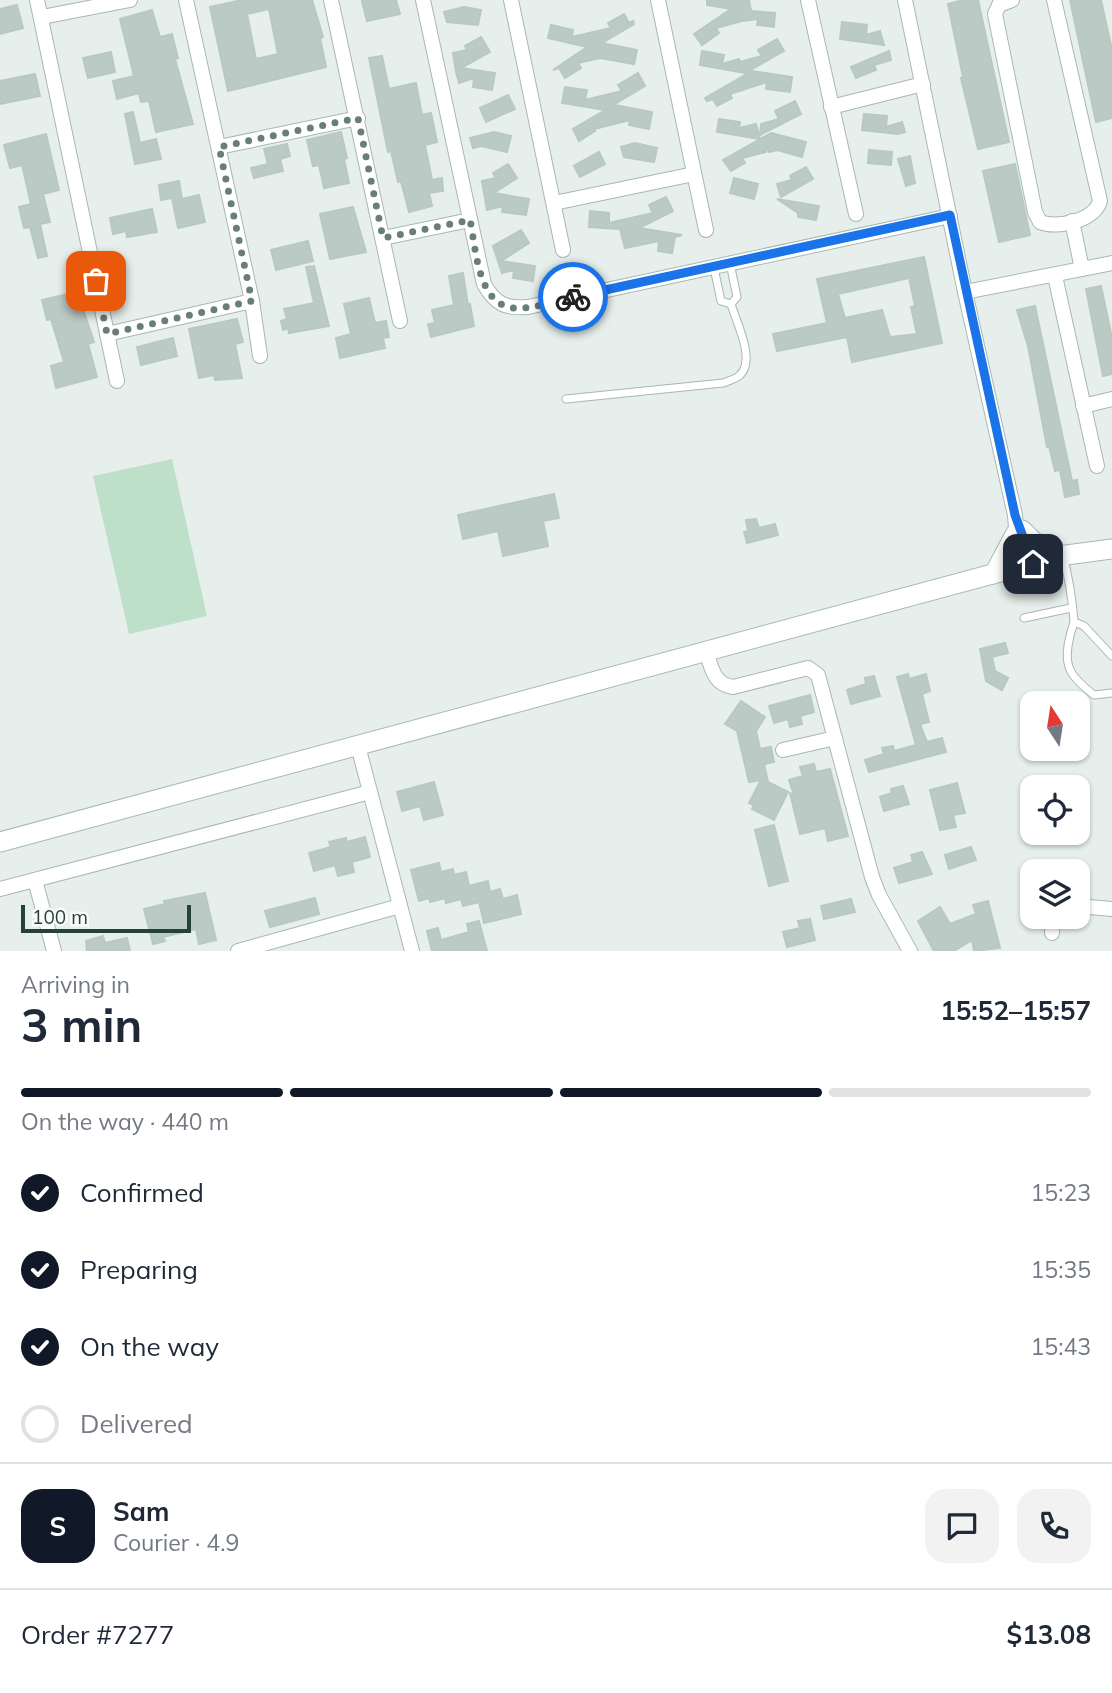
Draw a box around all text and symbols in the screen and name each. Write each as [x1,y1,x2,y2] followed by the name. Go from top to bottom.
[66,251,126,311] pin
[77,262,115,300] icon: bag
[538,262,608,332] courier
[554,278,592,316] icon: bike
[1003,534,1063,594] pin
[1014,545,1052,583] icon: home
[1020,691,1090,761] north arrow
[1020,691,1090,929] map controls
[1020,775,1090,845] button: locate
[1020,859,1090,929] button: layers
[21,902,191,934] scale bar
[32,905,88,929] text: 100 m
[21,970,130,999] text: Arriving in
[940,994,1091,1027] text: 15:52–15:57
[21,996,142,1054] text: 3 min
[21,1107,229,1136] text: On the way · 440 m
[21,1174,59,1212] icon: check
[80,1176,204,1209] text: Confirmed
[1031,1178,1091,1207] text: 15:23
[21,1251,59,1289] icon: check
[80,1253,198,1286] text: Preparing
[1031,1255,1091,1284] text: 15:35
[21,1328,59,1366] icon: check
[80,1330,219,1363] text: On the way
[1031,1332,1091,1361] text: 15:43
[80,1407,193,1440] text: Delivered
[925,1489,999,1563] button: chat
[1017,1489,1091,1563] button: phone
[113,1495,169,1528] text: Sam
[50,1510,66,1543] text: S
[113,1528,239,1557] text: Courier · 4.9
[21,1618,174,1651] text: Order #7277
[1007,1618,1091,1651] text: $13.08

